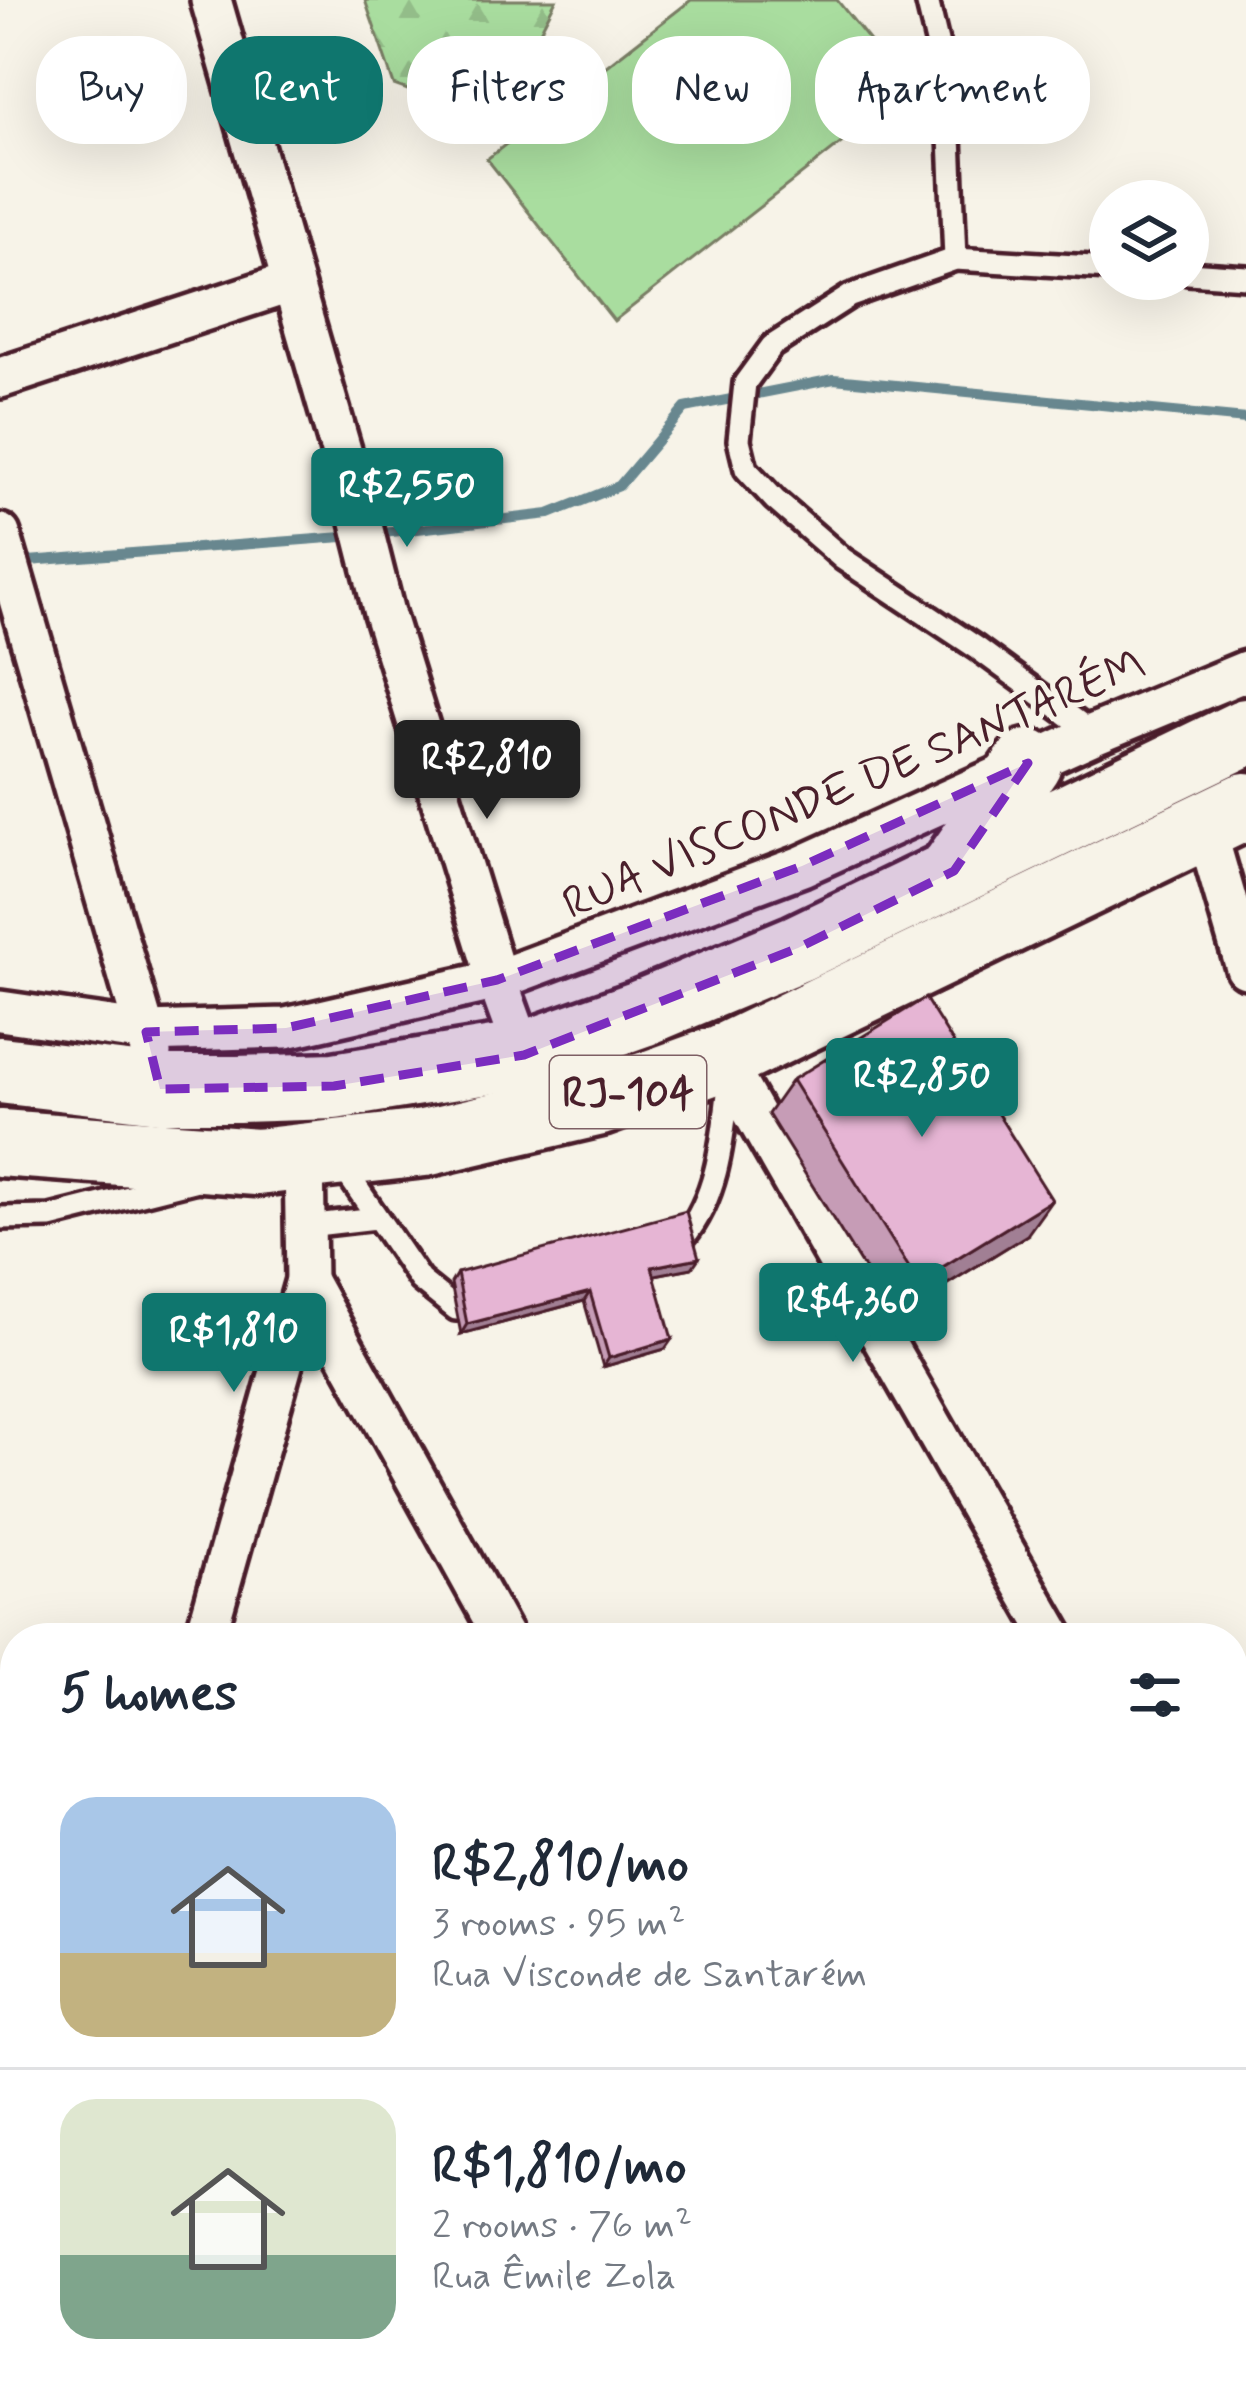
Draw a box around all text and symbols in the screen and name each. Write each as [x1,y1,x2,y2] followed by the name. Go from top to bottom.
[36,36,187,144] chip: Buy
[211,36,383,144] chip: Rent
[407,36,608,144] chip: Filters
[632,36,791,144] chip: New
[815,36,1090,144] chip: Apartment
[1089,180,1209,300] map controls
[1089,180,1209,300] button: layers
[296,448,518,550] pin: R$2,550
[338,461,476,512] text: R$2,550
[554,635,1155,935] street label: RUA VISCONDE DE SANTARÉM
[376,720,598,822] pin: R$2,810
[421,733,553,784] text: R$2,810
[811,1038,1033,1140] pin: R$2,850
[853,1051,991,1102] text: R$2,850
[550,1056,706,1128] road number: RJ-104
[742,1263,964,1365] pin: R$4,360
[786,1276,920,1327] text: R$4,360
[123,1293,345,1395] pin: R$1,810
[169,1306,299,1357] text: R$1,810
[60,1662,238,1728] text: 5 homes
[1122,1662,1188,1728] icon: filters
[432,1833,689,1899] text: R$2,810/mo
[156,1845,300,1989] icon: home
[432,1899,685,1950] text: 3 rooms · 95 m²
[432,1950,867,2001] text: Rua Visconde de Santarém
[432,2135,687,2201] text: R$1,810/mo
[156,2147,300,2291] icon: home
[432,2201,692,2252] text: 2 rooms · 76 m²
[432,2252,676,2303] text: Rua Êmile Zola

